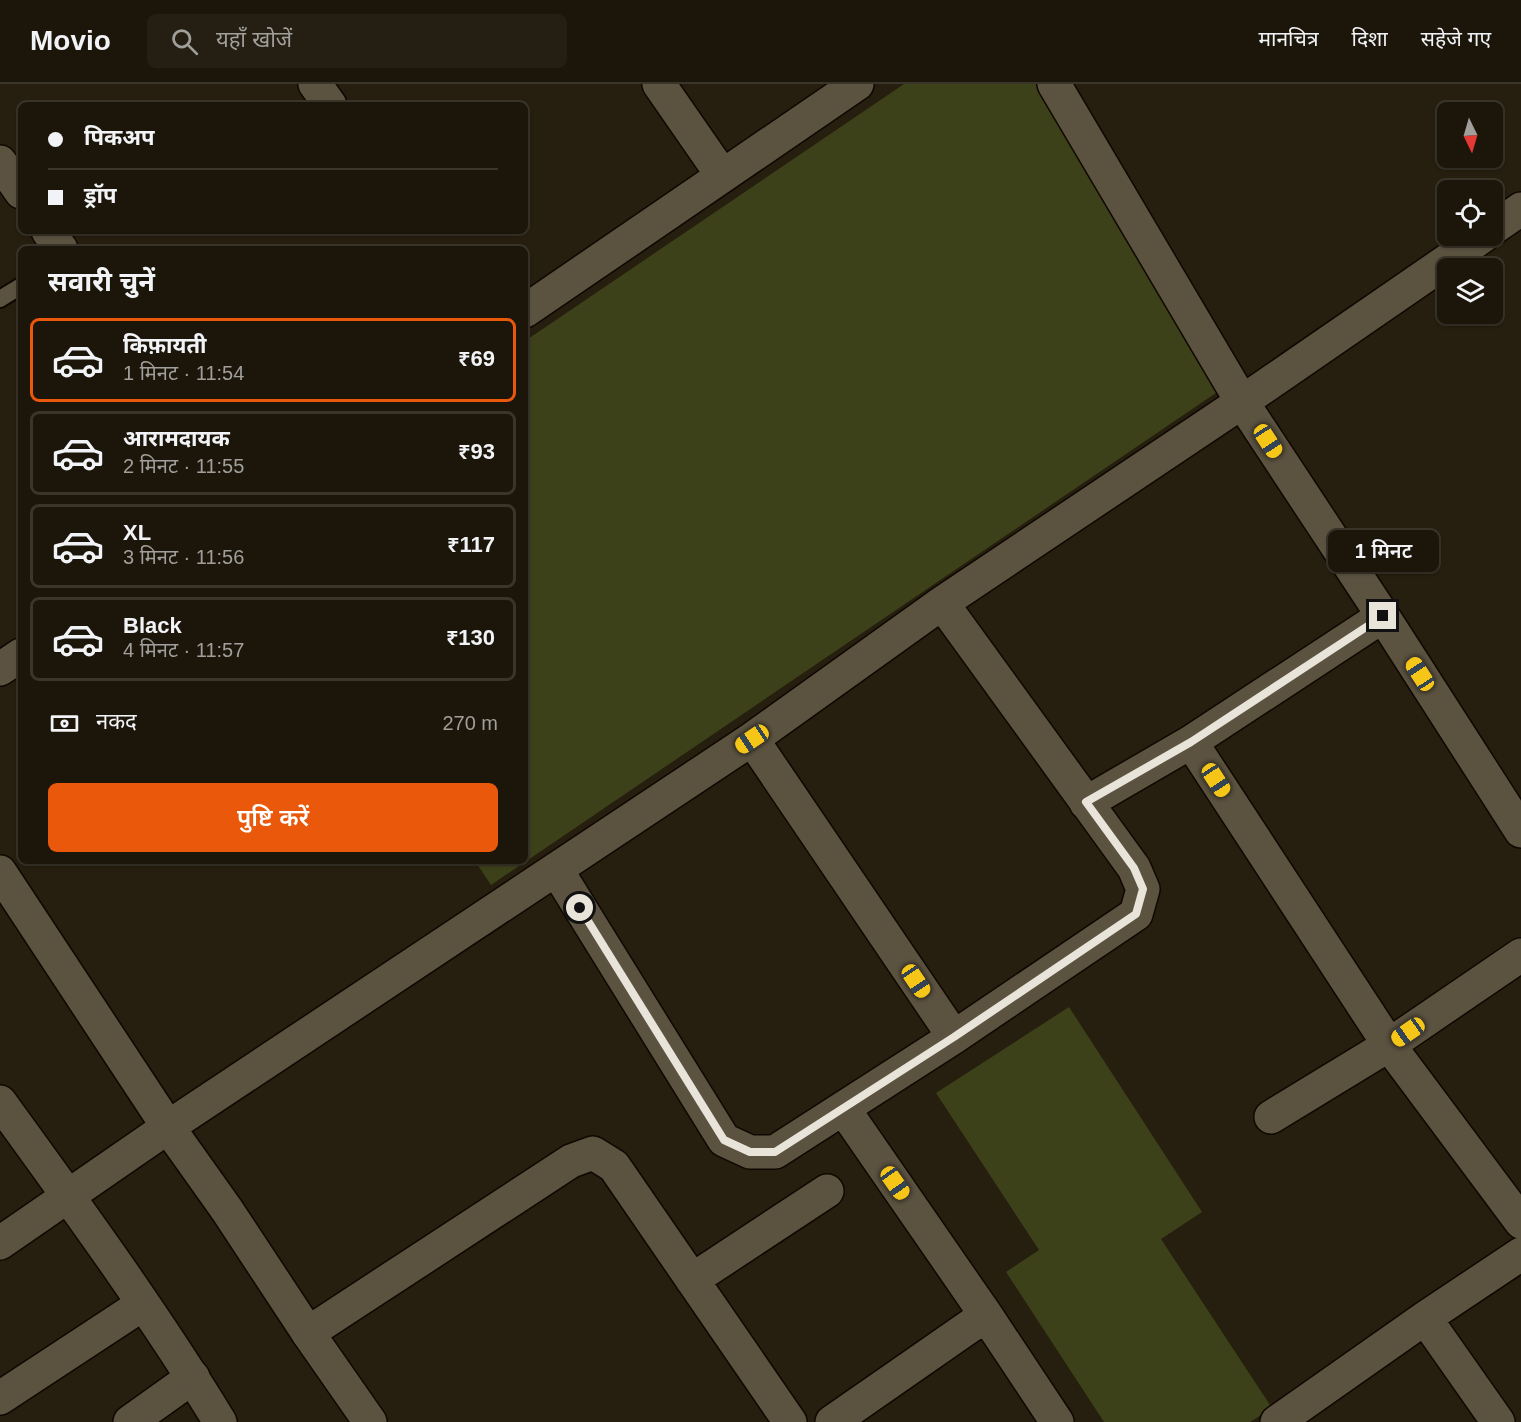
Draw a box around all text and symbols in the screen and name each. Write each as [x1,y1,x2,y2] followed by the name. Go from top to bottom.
[147,14,567,68] search box
[30,25,111,56] text: Movio
[168,25,201,58] icon: search
[216,27,292,52] text: यहाँ खोजें
[1258,27,1318,50] text: मानचित्र
[1351,27,1388,50] text: दिशा
[1421,27,1491,50] text: सहेजे गए
[1437,102,1503,168] north arrow
[1437,102,1503,324] map controls
[84,125,155,150] text: पिकअप
[1437,180,1503,246] button: locate
[84,183,117,208] text: ड्रॉप
[1437,258,1503,324] button: layers
[48,267,155,297] text: सवारी चुनें
[51,333,105,387] icon: car
[123,333,207,358] text: किफ़ायती
[458,346,495,371] text: ₹69
[123,362,244,384] text: 1 मिनट · 11:54
[1251,421,1285,461] car
[51,426,105,480] icon: car
[123,426,230,451] text: आरामदायक
[458,439,495,464] text: ₹93
[123,455,244,477] text: 2 मिनट · 11:55
[51,519,105,573] icon: car
[123,520,151,545] text: XL
[1328,529,1438,571] callout: 1 मिनट
[447,532,495,557] text: ₹117
[1355,540,1412,562] text: 1 मिनट
[123,546,244,568] text: 3 मिनट · 11:56
[1369,602,1396,629] route end
[51,612,105,666] icon: car
[123,613,182,638] text: Black
[446,625,495,650] text: ₹130
[123,639,244,661] text: 4 मिनट · 11:57
[1403,654,1437,694] car
[48,707,81,740] icon: cash
[96,709,137,734] text: नकद
[442,712,498,734] text: 270 m
[732,721,772,757] car
[1199,760,1233,800] car
[48,783,498,852] button: पुष्टि करें
[566,894,593,921] route start
[898,961,934,1001] car
[1388,1014,1428,1050] car
[877,1163,913,1203] car

